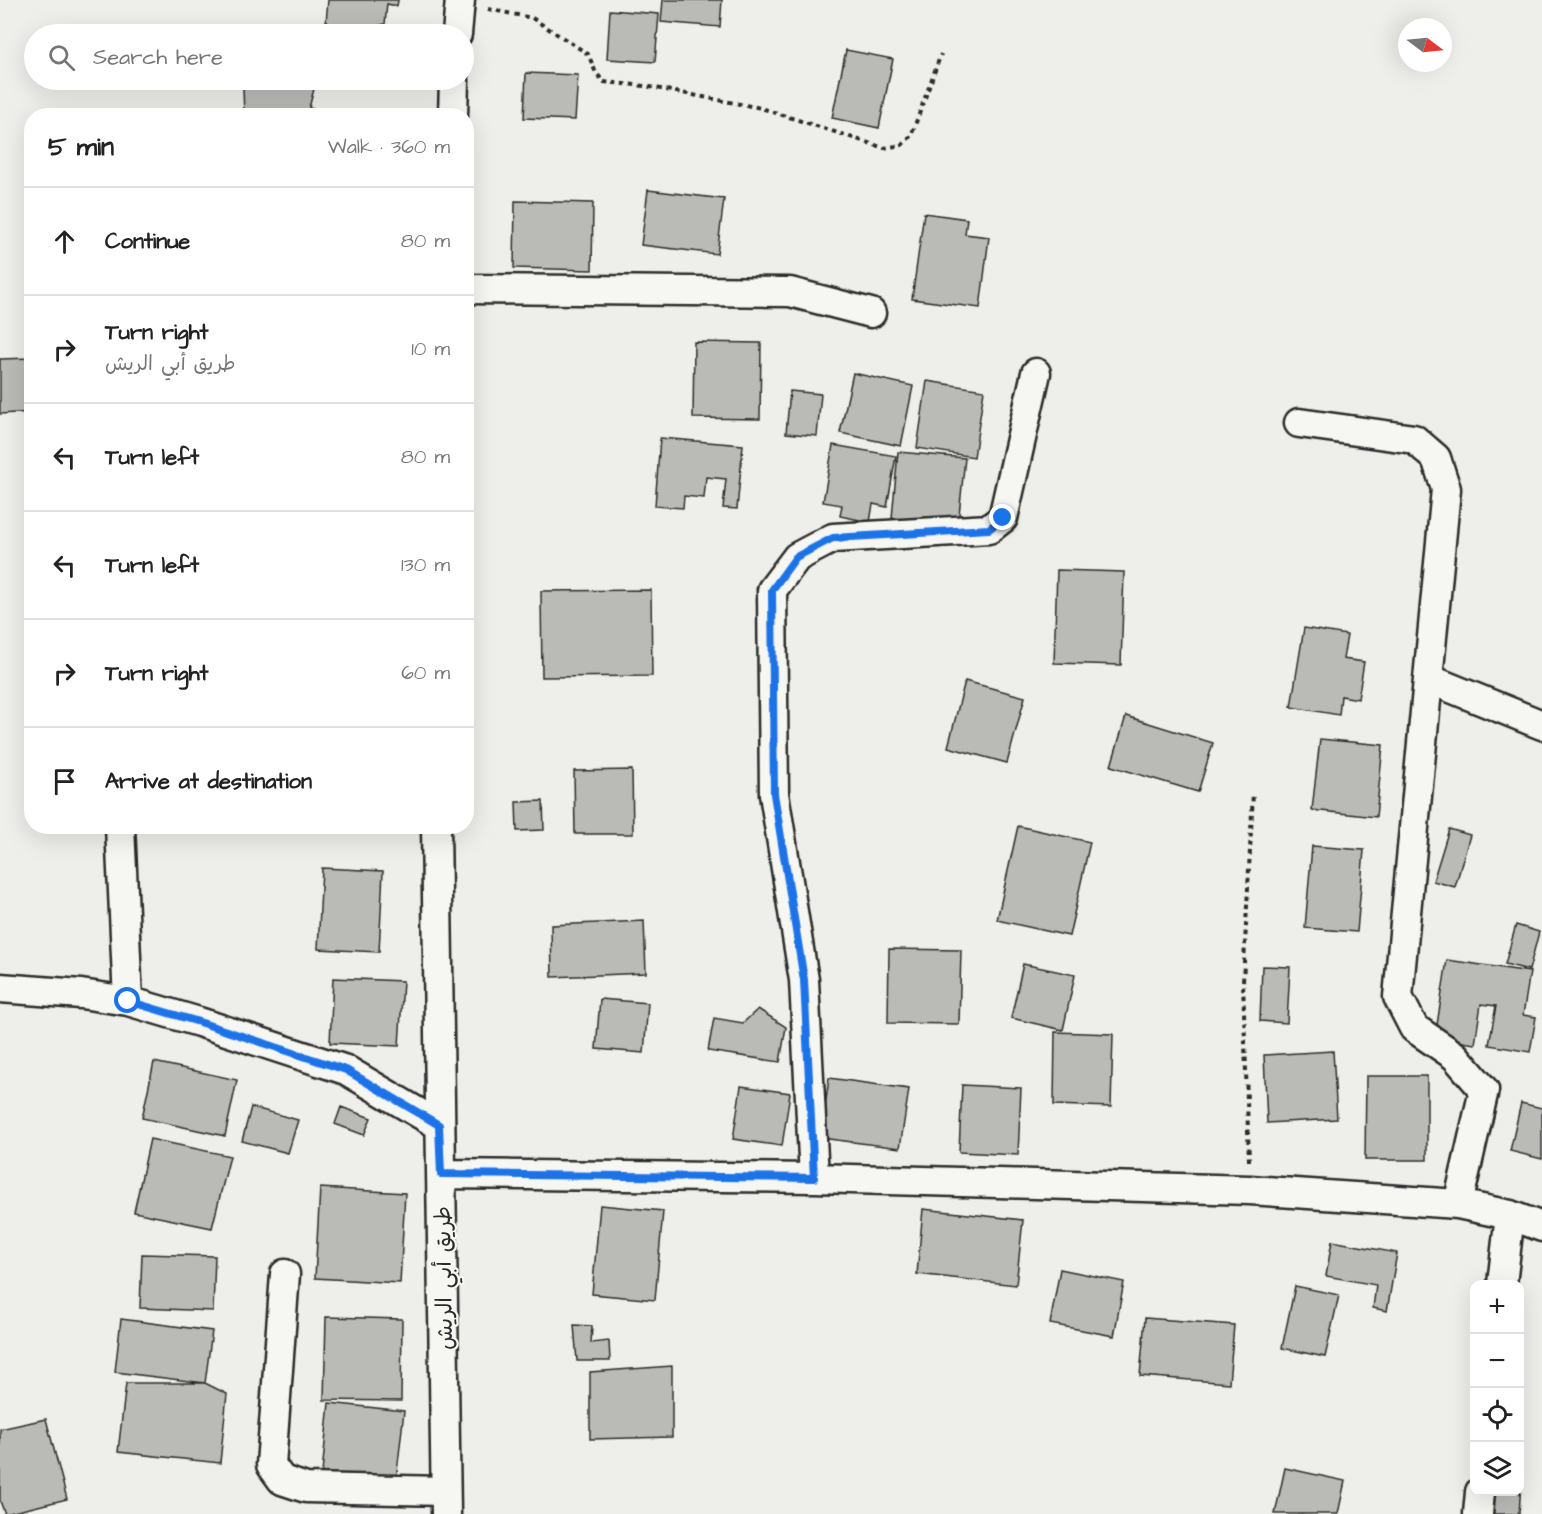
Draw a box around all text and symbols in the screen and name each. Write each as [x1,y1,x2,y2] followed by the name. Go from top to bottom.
[1398,18,1452,72] north arrow
[24,24,474,90] search box
[45,41,78,74] icon: search
[93,42,223,73] text: Search here
[48,129,114,165] text: 5 min
[328,133,450,161] text: Walk · 360 m
[48,225,81,258] icon: ahead
[105,226,190,257] text: Continue
[401,227,450,255] text: 80 m
[105,317,208,348] text: Turn right
[48,333,81,366] icon: right
[411,335,450,363] text: 10 m
[105,350,236,378] text: طريق أبي الريش
[48,441,81,474] icon: left
[105,442,199,473] text: Turn left
[401,443,450,471] text: 80 m
[989,504,1015,530] route end
[48,549,81,582] icon: left
[105,550,199,581] text: Turn left
[401,551,450,579] text: 130 m
[48,657,81,690] icon: right
[105,658,208,689] text: Turn right
[401,659,450,687] text: 60 m
[48,765,81,798] icon: arrive
[105,766,312,797] text: Arrive at destination
[114,987,140,1013] route start
[428,1206,464,1350] street label: طريق أبي الريش
[1470,1280,1524,1496] map controls
[1470,1280,1524,1334] button: +
[1470,1334,1524,1388] button: −
[1470,1388,1524,1442] button: locate
[1470,1442,1524,1496] button: layers

